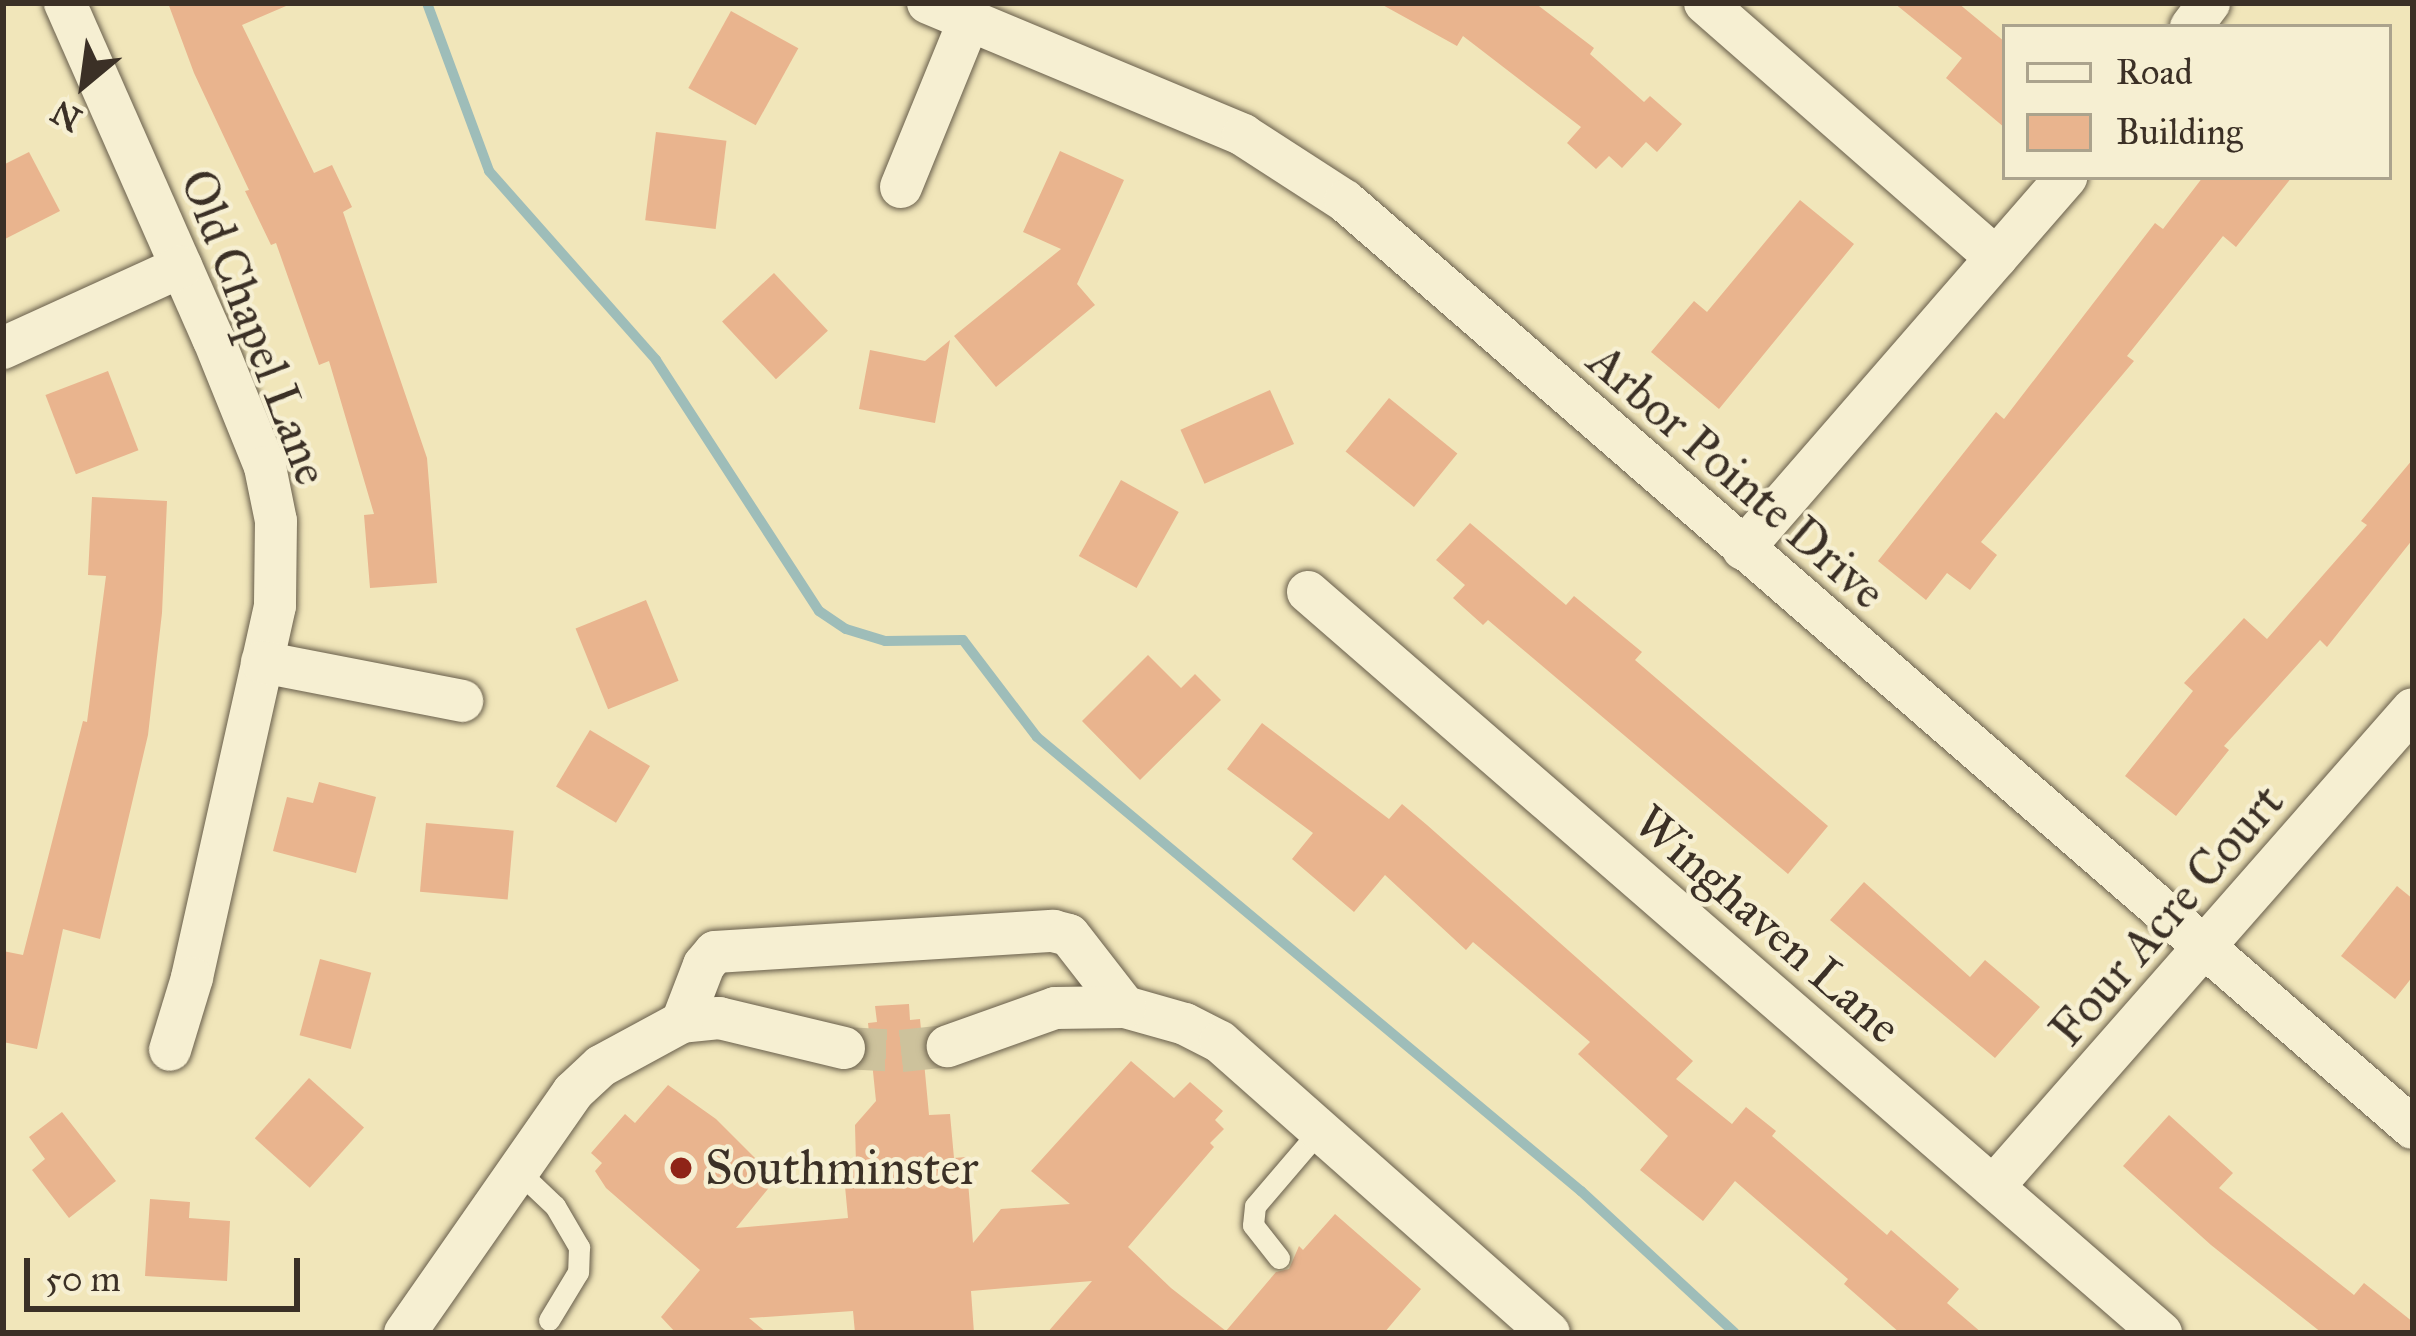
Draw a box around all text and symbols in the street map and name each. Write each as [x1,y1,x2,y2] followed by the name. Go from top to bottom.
[24,24,144,144] north arrow
[2002,24,2392,180] legend
[2116,50,2193,94] text: Road
[45,91,88,140] text: N
[2116,110,2243,154] text: Building
[169,161,341,493] street label: Old Chapel Lane
[1577,331,1897,621] street label: Arbor Pointe Drive
[2037,773,2295,1057] street label: Four Acre Court
[1623,793,1913,1055] street label: Winghaven Lane
[705,1139,978,1197] place label: Southminster
[668,1155,694,1181] marker: Southminster
[30,1234,306,1308] scale bar
[45,1257,121,1301] text: 50 m

